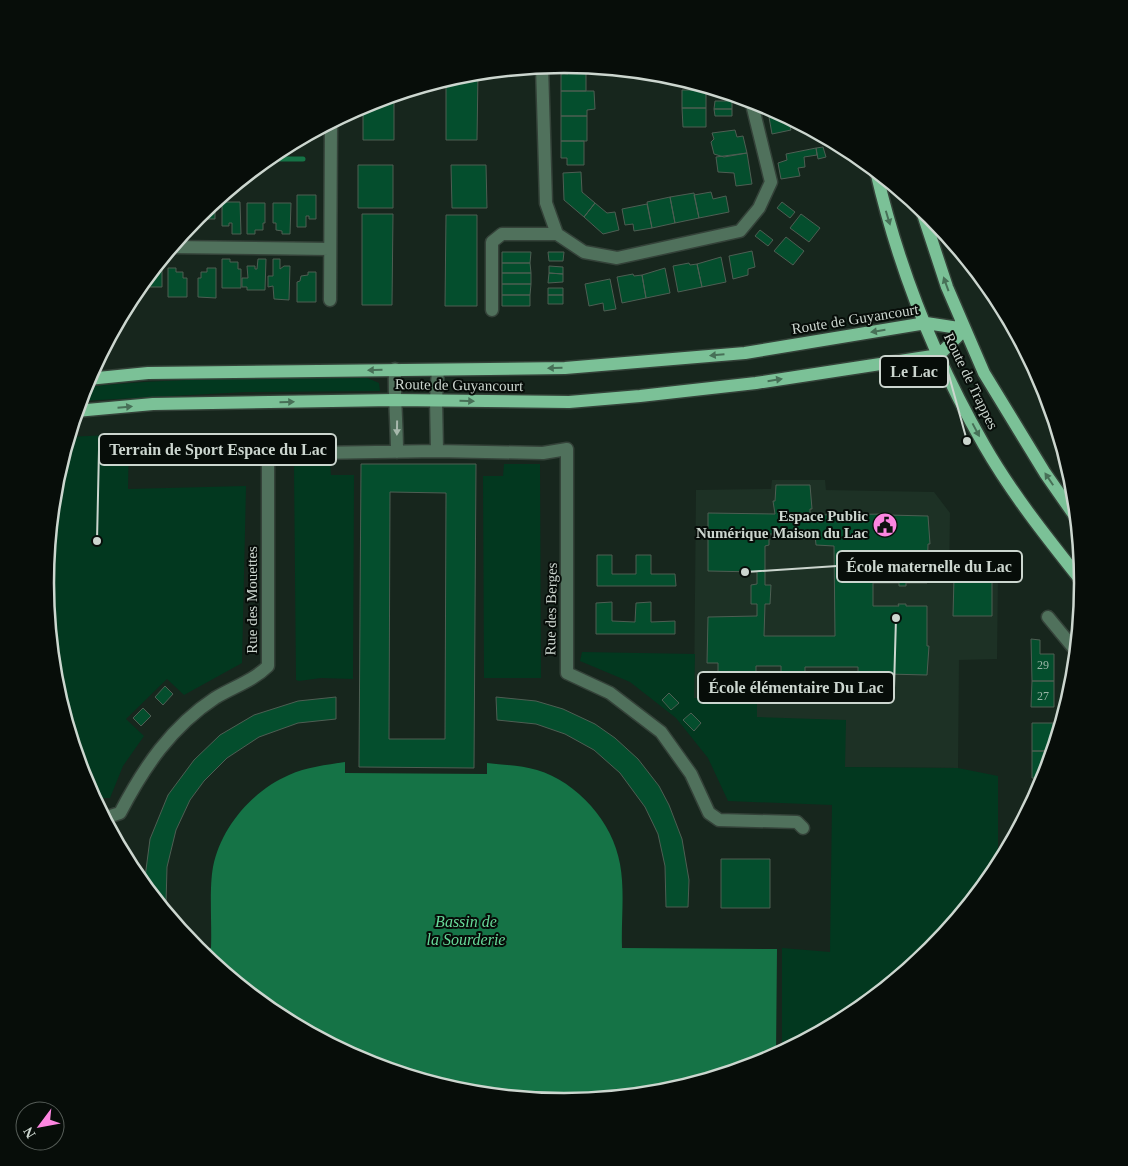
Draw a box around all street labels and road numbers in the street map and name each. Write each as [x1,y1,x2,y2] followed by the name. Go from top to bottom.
[790,301,920,337] street label: Route de Guyancourt
[941,330,1001,432] street label: Route de Trappes
[395,376,524,394] street label: Route de Guyancourt
[244,546,260,654] street label: Rue des Mouettes
[542,562,560,656] street label: Rue des Berges

